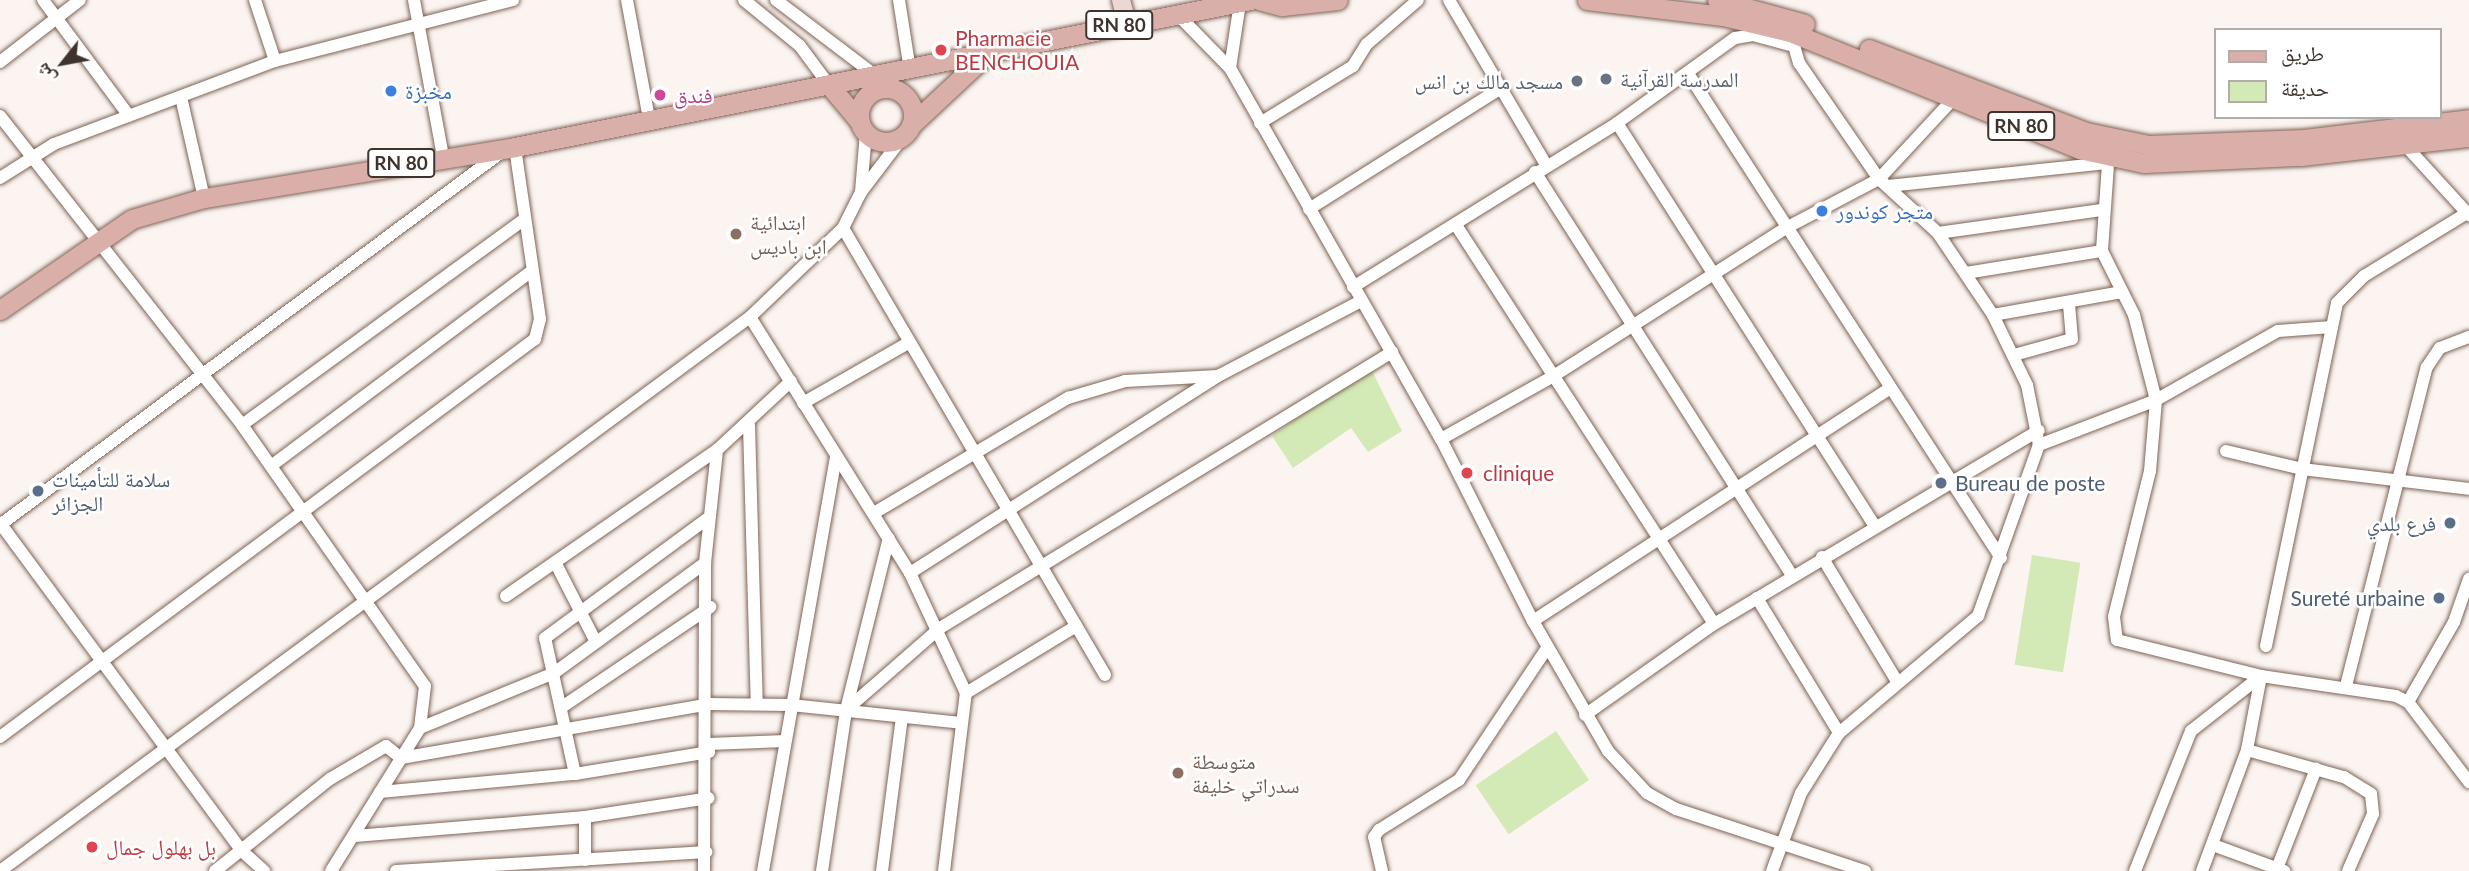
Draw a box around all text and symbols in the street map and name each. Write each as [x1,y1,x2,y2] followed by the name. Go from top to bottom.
[1084,10,1154,41] road number: RN 80
[955,25,1079,75] place label: Pharmacie BENCHOUIA
[28,28,98,98] north arrow
[2214,28,2441,119] legend
[2281,40,2324,65] text: طريق
[933,42,949,58] marker: Pharmacie BENCHOUIA
[30,60,60,89] text: ش
[1620,66,1739,92] place label: المدرسة القرآنية
[1414,68,1563,94] place label: مسجد مالك بن انس
[1598,71,1614,87] marker: المدرسة القرآنية
[1569,73,1585,89] marker: مسجد مالك بن انس
[2281,75,2329,100] text: حديقة
[405,78,452,104] place label: مخبزة
[674,82,712,108] place label: فندق
[383,83,399,99] marker: مخبزة
[652,87,668,103] marker: فندق
[1986,110,2056,142] road number: RN 80
[366,148,436,178] road number: RN 80
[1836,198,1933,224] place label: متجر كوندور
[1814,203,1830,219] marker: متجر كوندور
[750,209,827,259] place label: ابتدائية ابن باديس
[728,226,744,242] marker: ابتدائية ابن باديس
[1483,460,1554,486] place label: clinique
[1457,463,1477,483] marker: clinique
[52,466,170,516] place label: سلامة للتأمينات الجزائر
[1955,470,2105,496] place label: Bureau de poste
[1933,475,1949,491] marker: Bureau de poste
[30,483,46,499] marker: سلامة للتأمينات الجزائر
[2367,510,2436,536] place label: فرع بلدي
[2442,515,2458,531] marker: فرع بلدي
[2291,585,2425,611] place label: Sureté urbaine
[2431,590,2447,606] marker: Sureté urbaine
[1192,748,1300,798] place label: متوسطة سدراتي خليفة
[1170,765,1186,781] marker: متوسطة سدراتي خليفة
[106,834,216,860] place label: بل بهلول جمال
[84,839,100,855] marker: بل بهلول جمال

